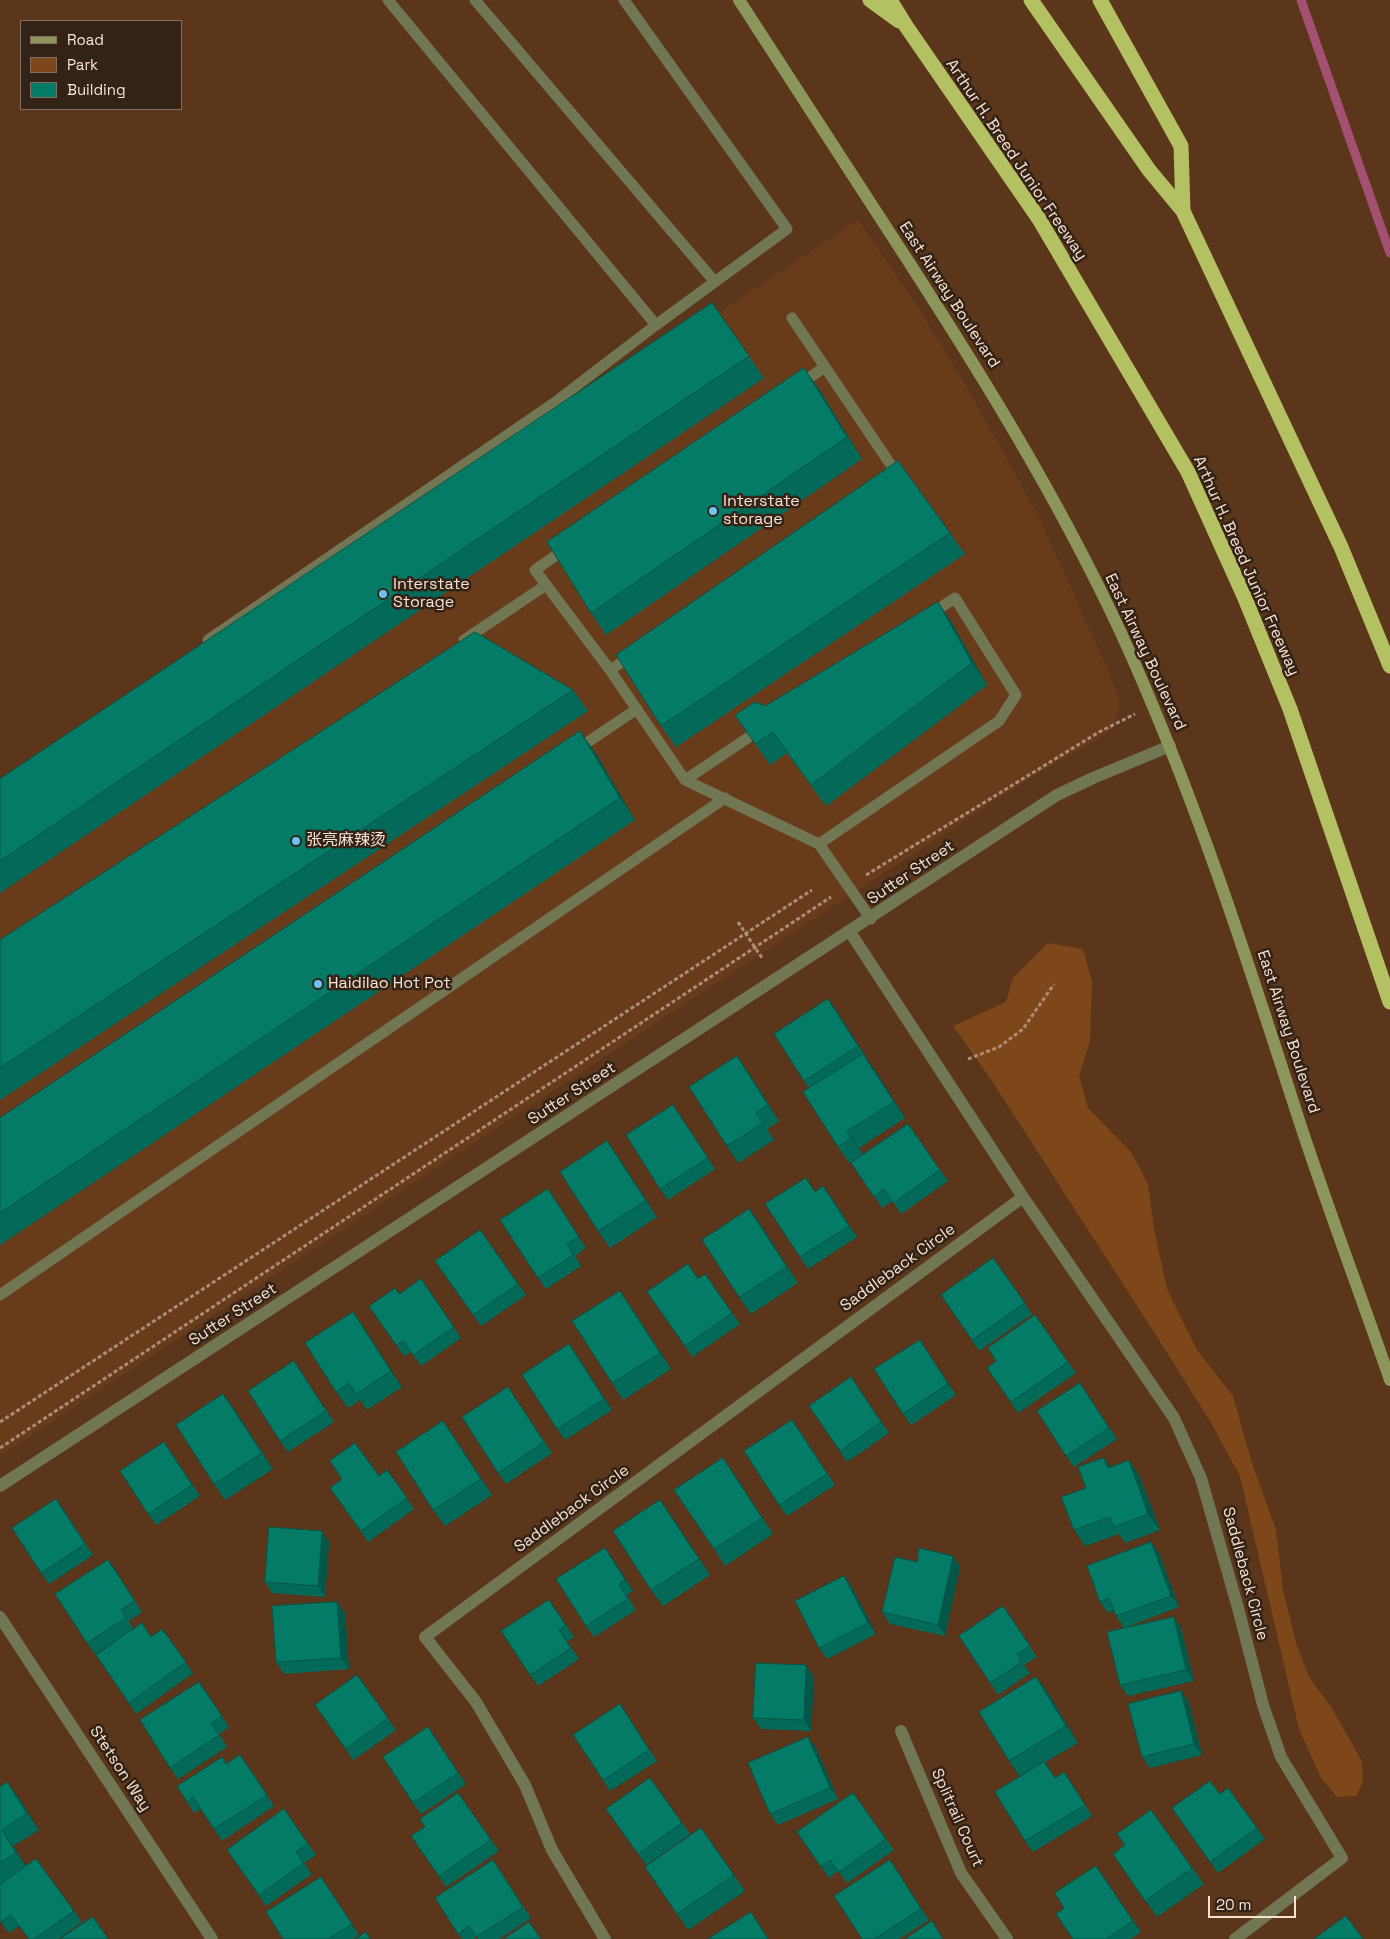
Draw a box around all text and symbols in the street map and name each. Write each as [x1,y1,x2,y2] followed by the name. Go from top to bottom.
[20,20,182,110] legend
[67,30,104,49] text: Road
[67,55,98,74] text: Park
[941,56,1091,264] street label: Arthur H. Breed Junior Freeway
[67,80,126,99] text: Building
[895,218,1003,372] street label: East Airway Boulevard
[1189,453,1303,679] street label: Arthur H. Breed Junior Freeway
[723,492,800,530] place label: Interstate storage
[707,505,719,517] marker: Interstate storage
[1100,571,1190,733] street label: East Airway Boulevard
[393,575,470,613] place label: Interstate Storage
[377,588,389,600] marker: Interstate Storage
[306,831,386,851] place label: 张亮麻辣烫
[290,835,302,847] marker: 张亮麻辣烫
[864,837,958,909] street label: Sutter Street
[1253,948,1323,1116] street label: East Airway Boulevard
[328,974,451,994] place label: Haidilao Hot Pot
[312,978,324,990] marker: Haidilao Hot Pot
[525,1059,619,1129] street label: Sutter Street
[837,1220,959,1316] street label: Saddleback Circle
[186,1280,280,1350] street label: Sutter Street
[511,1461,633,1557] street label: Saddleback Circle
[1218,1505,1272,1643] street label: Saddleback Circle
[85,1723,155,1815] street label: Stetson Way
[927,1766,987,1870] street label: Splitrail Court
[1210,1886,1298,1918] scale bar
[1216,1895,1251,1914] text: 20 m

